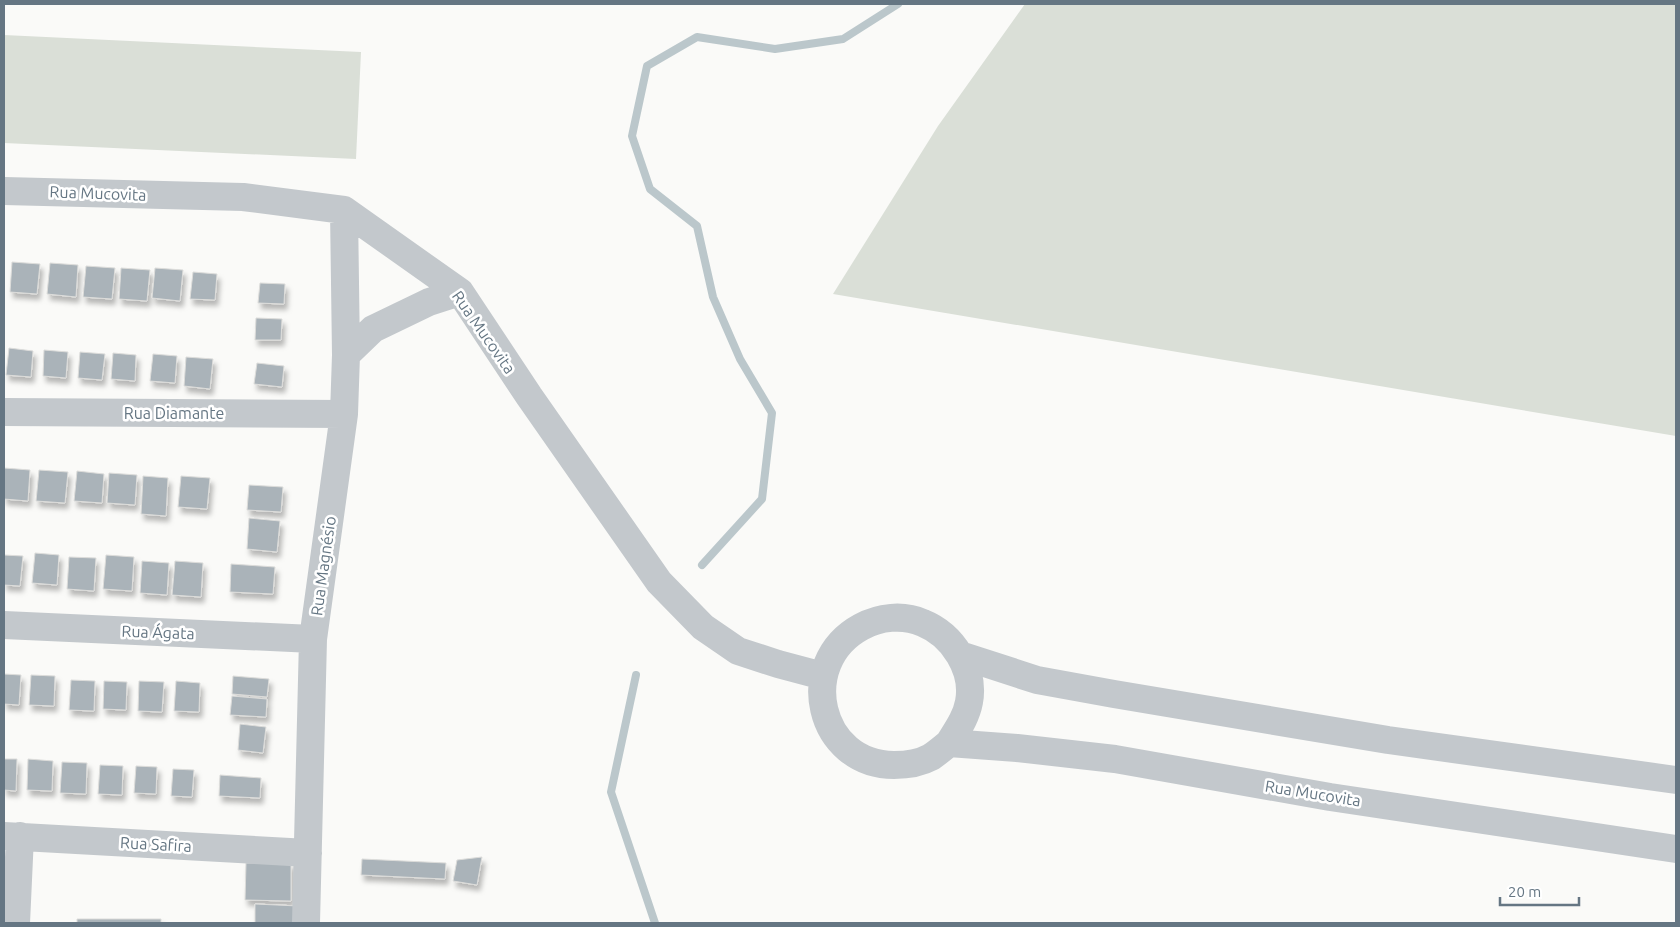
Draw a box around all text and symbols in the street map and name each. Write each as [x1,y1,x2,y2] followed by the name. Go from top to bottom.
[49,182,147,204] street label: Rua Mucovita
[449,287,519,377] street label: Rua Mucovita
[124,404,224,422] street label: Rua Diamante
[307,515,339,617] street label: Rua Magnésio
[121,620,195,642] street label: Rua Ágata
[1264,777,1362,809] street label: Rua Mucovita
[120,833,192,855] street label: Rua Safira
[1500,874,1579,906] scale bar
[1508,883,1541,900] text: 20 m

